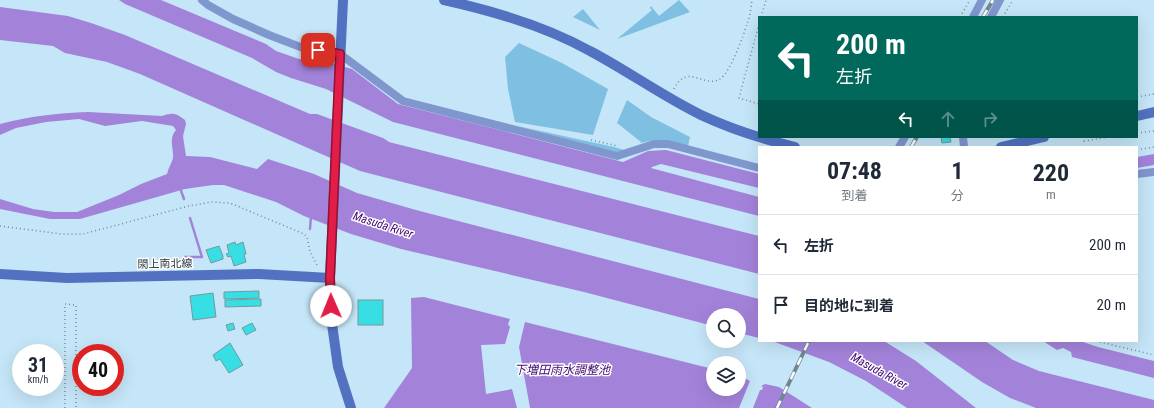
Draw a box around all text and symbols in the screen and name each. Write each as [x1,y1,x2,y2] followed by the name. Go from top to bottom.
[836,28,906,61] text: 200 m
[770,32,822,84] icon: left
[301,33,335,67] pin
[307,39,329,61] icon: arrive
[836,66,872,87] text: 左折
[895,108,917,130] icon: left
[937,108,959,130] icon: ahead
[979,108,1001,130] icon: right
[827,157,882,185] text: 07:48
[951,157,963,185] text: 1
[1033,159,1069,187] text: 220
[1046,187,1056,202] text: m
[841,188,867,203] text: 到着
[951,188,964,203] text: 分
[351,209,415,241] water label: Masuda River
[770,234,792,256] icon: left
[1089,236,1126,254] text: 200 m
[804,237,834,255] text: 左折
[137,257,193,271] street label: 閖上南北線
[310,285,352,327] position arrow
[770,294,792,316] icon: arrive
[1096,296,1126,314] text: 20 m
[804,297,894,315] text: 目的地に到着
[706,308,746,396] map controls
[706,308,746,348] button: search
[72,344,124,396] speed limit sign: 40
[848,350,910,392] water label: Masuda River
[28,353,48,377] text: 31
[706,356,746,396] button: layers
[514,363,611,377] water label: 下増田雨水調整池
[28,374,48,385] text: km/h

